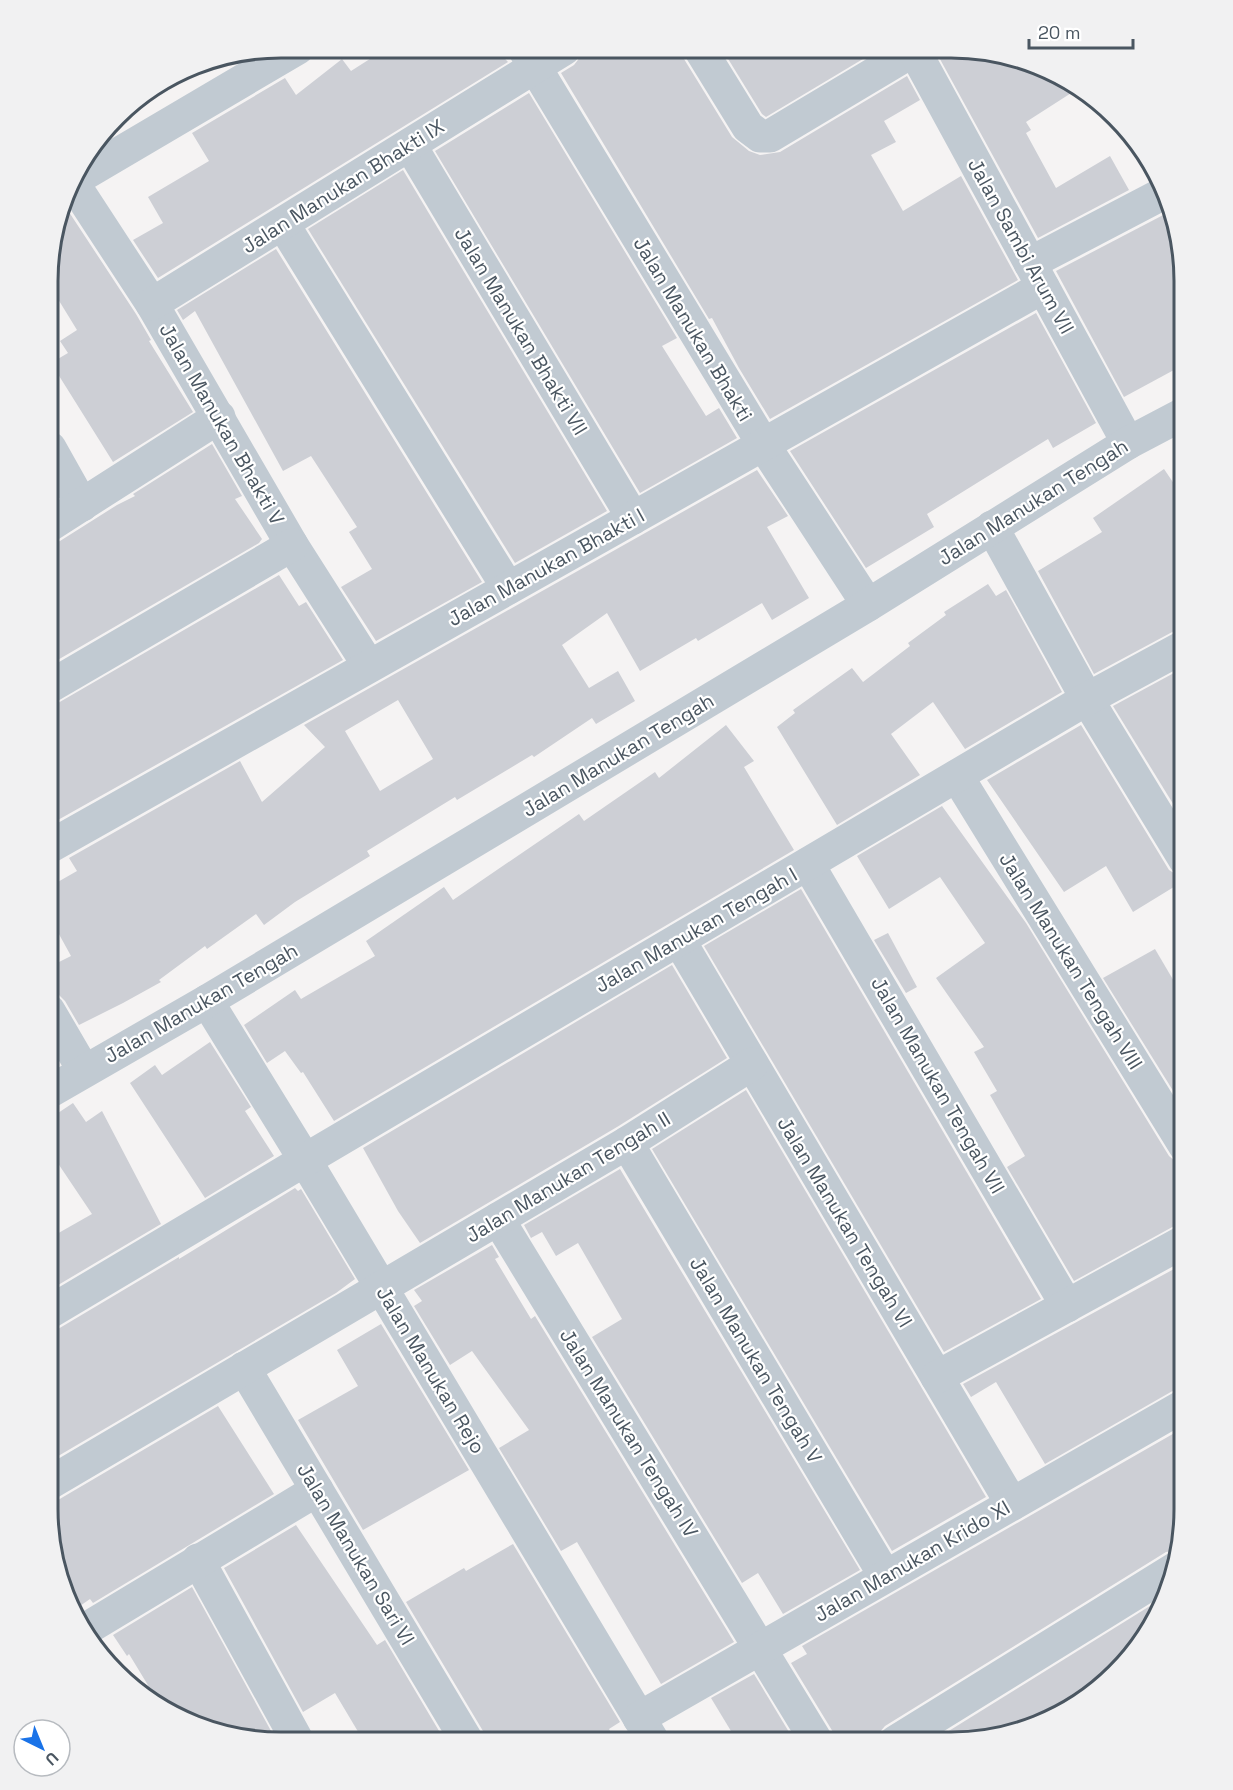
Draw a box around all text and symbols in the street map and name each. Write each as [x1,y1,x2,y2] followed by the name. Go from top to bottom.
[1029,12,1132,50] scale bar
[1038,21,1081,44] text: 20 m
[237,113,449,259] street label: Jalan Manukan Bhakti IX
[962,154,1080,338] street label: Jalan Sambi Arum VII
[449,222,593,440] street label: Jalan Manukan Bhakti VII
[627,232,759,426] street label: Jalan Manukan Bhakti
[154,319,290,529] street label: Jalan Manukan Bhakti V
[933,433,1133,571] street label: Jalan Manukan Tengah
[443,502,649,632] street label: Jalan Manukan Bhakti I
[517,687,719,823] street label: Jalan Manukan Tengah
[993,848,1149,1074] street label: Jalan Manukan Tengah VIII
[590,861,802,999] street label: Jalan Manukan Tengah I
[100,937,302,1069] street label: Jalan Manukan Tengah
[865,972,1011,1198] street label: Jalan Manukan Tengah VII
[461,1106,675,1248] street label: Jalan Manukan Tengah II
[772,1112,918,1332] street label: Jalan Manukan Tengah VI
[684,1252,828,1468] street label: Jalan Manukan Tengah V
[371,1281,491,1459] street label: Jalan Manukan Rejo
[554,1324,704,1542] street label: Jalan Manukan Tengah IV
[291,1458,421,1650] street label: Jalan Manukan Sari VI
[809,1494,1015,1628] street label: Jalan Manukan Krido XI
[12,1718,72,1778] north arrow
[41,1747,63,1770] text: U

